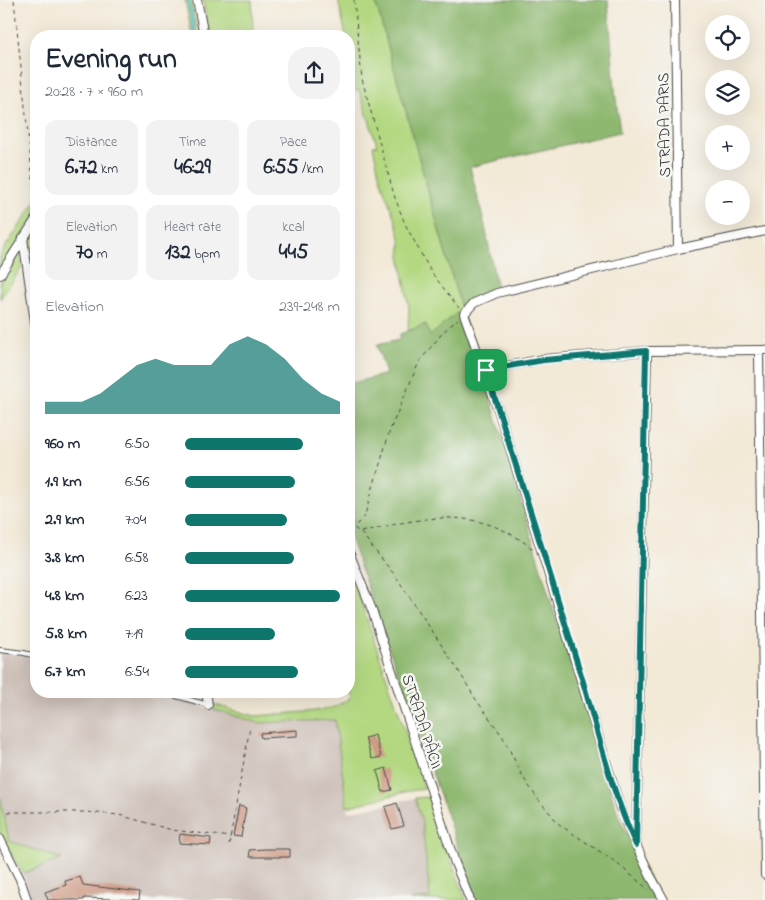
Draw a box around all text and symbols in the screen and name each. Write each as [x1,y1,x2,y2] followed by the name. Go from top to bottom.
[705,15,750,225] map controls
[705,15,750,60] button: locate
[45,40,177,81] text: Evening run
[288,47,340,99] button: share
[705,70,750,115] button: layers
[652,72,678,178] street label: STRADA PARIS
[45,80,143,104] text: 20:28 · 7 × 960 m
[705,125,750,170] button: +
[66,132,117,153] text: Distance
[179,132,206,153] text: Time
[280,132,307,153] text: Pace
[65,153,98,183] text: 6.72
[174,153,211,183] text: 46:29
[264,153,299,183] text: 6:55
[98,159,118,180] text: km
[299,159,323,180] text: /km
[705,180,750,225] button: −
[66,217,117,238] text: Elevation
[164,217,221,238] text: Heart rate
[282,217,305,238] text: kcal
[75,238,93,268] text: 70
[165,238,191,268] text: 132
[279,238,308,268] text: 445
[93,244,108,265] text: m
[191,244,220,265] text: bpm
[45,295,104,319] text: Elevation
[279,295,340,319] text: 239–248 m
[465,349,507,391] pin
[472,356,500,384] icon: arrive
[45,432,80,456] text: 960 m
[125,432,149,456] text: 6:50
[45,470,82,494] text: 1.9 km
[125,470,150,494] text: 6:56
[45,508,84,532] text: 2.9 km
[125,508,146,532] text: 7:04
[45,546,84,570] text: 3.8 km
[125,546,149,570] text: 6:58
[45,584,84,608] text: 4.8 km
[125,584,148,608] text: 6:23
[45,622,87,646] text: 5.8 km
[125,622,143,646] text: 7:19
[45,660,85,684] text: 6.7 km
[125,660,149,684] text: 6:54
[395,671,448,772] street label: STRADA PĂCII

